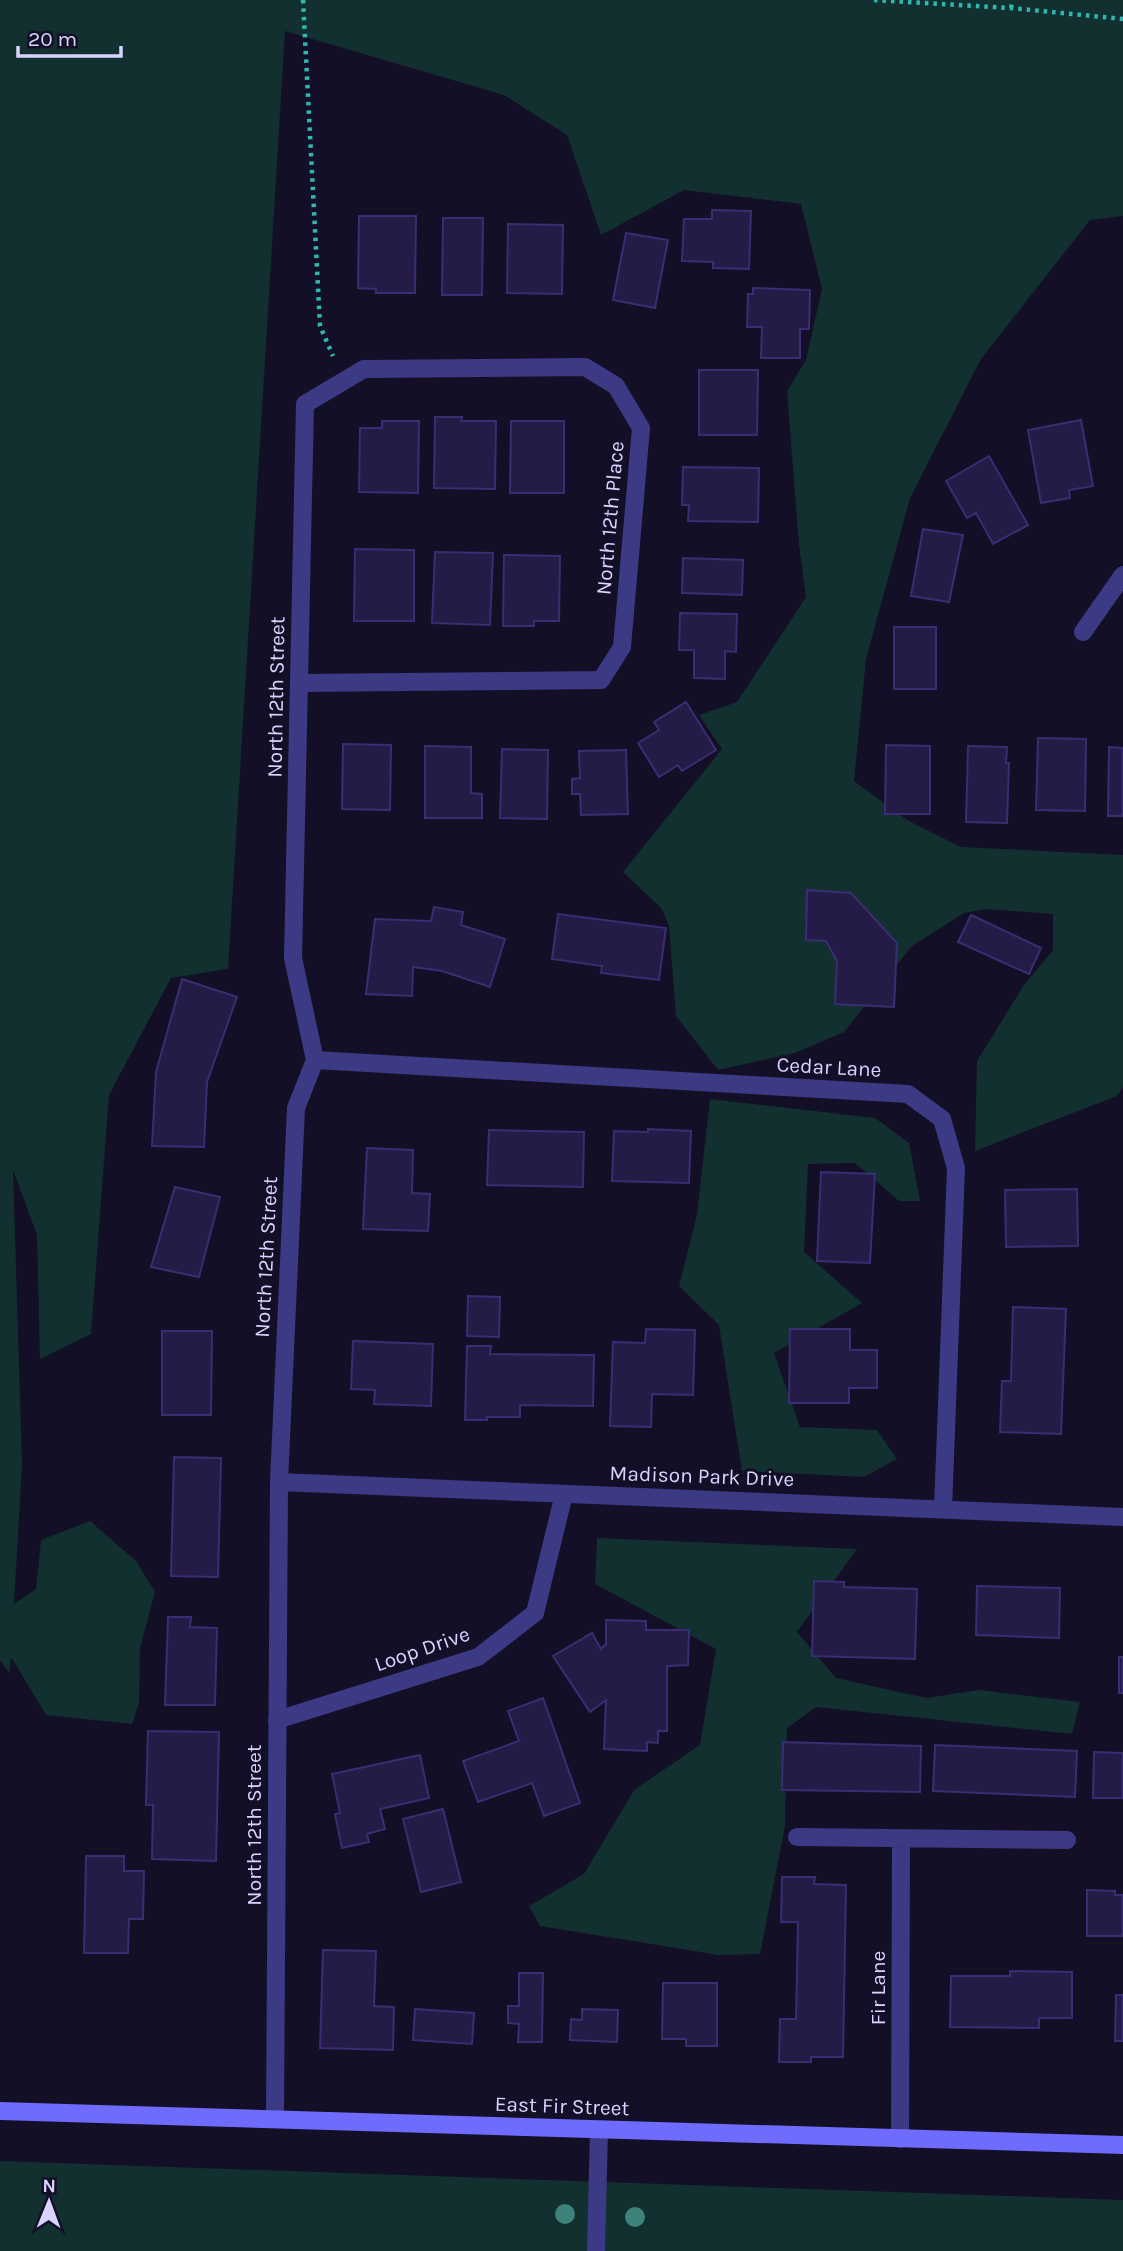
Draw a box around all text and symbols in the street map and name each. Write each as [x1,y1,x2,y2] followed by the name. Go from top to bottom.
[18,14,121,58] scale bar
[28,27,77,51] text: 20 m
[591,440,629,596] street label: North 12th Place
[263,616,289,778] street label: North 12th Street
[776,1052,882,1082] street label: Cedar Lane
[250,1176,282,1338] street label: North 12th Street
[609,1461,795,1491] street label: Madison Park Drive
[371,1622,473,1676] street label: Loop Drive
[242,1744,266,1906] street label: North 12th Street
[866,1951,890,2025] street label: Fir Lane
[494,2092,630,2120] street label: East Fir Street
[14,2167,84,2237] north arrow
[42,2175,56,2197] text: N

